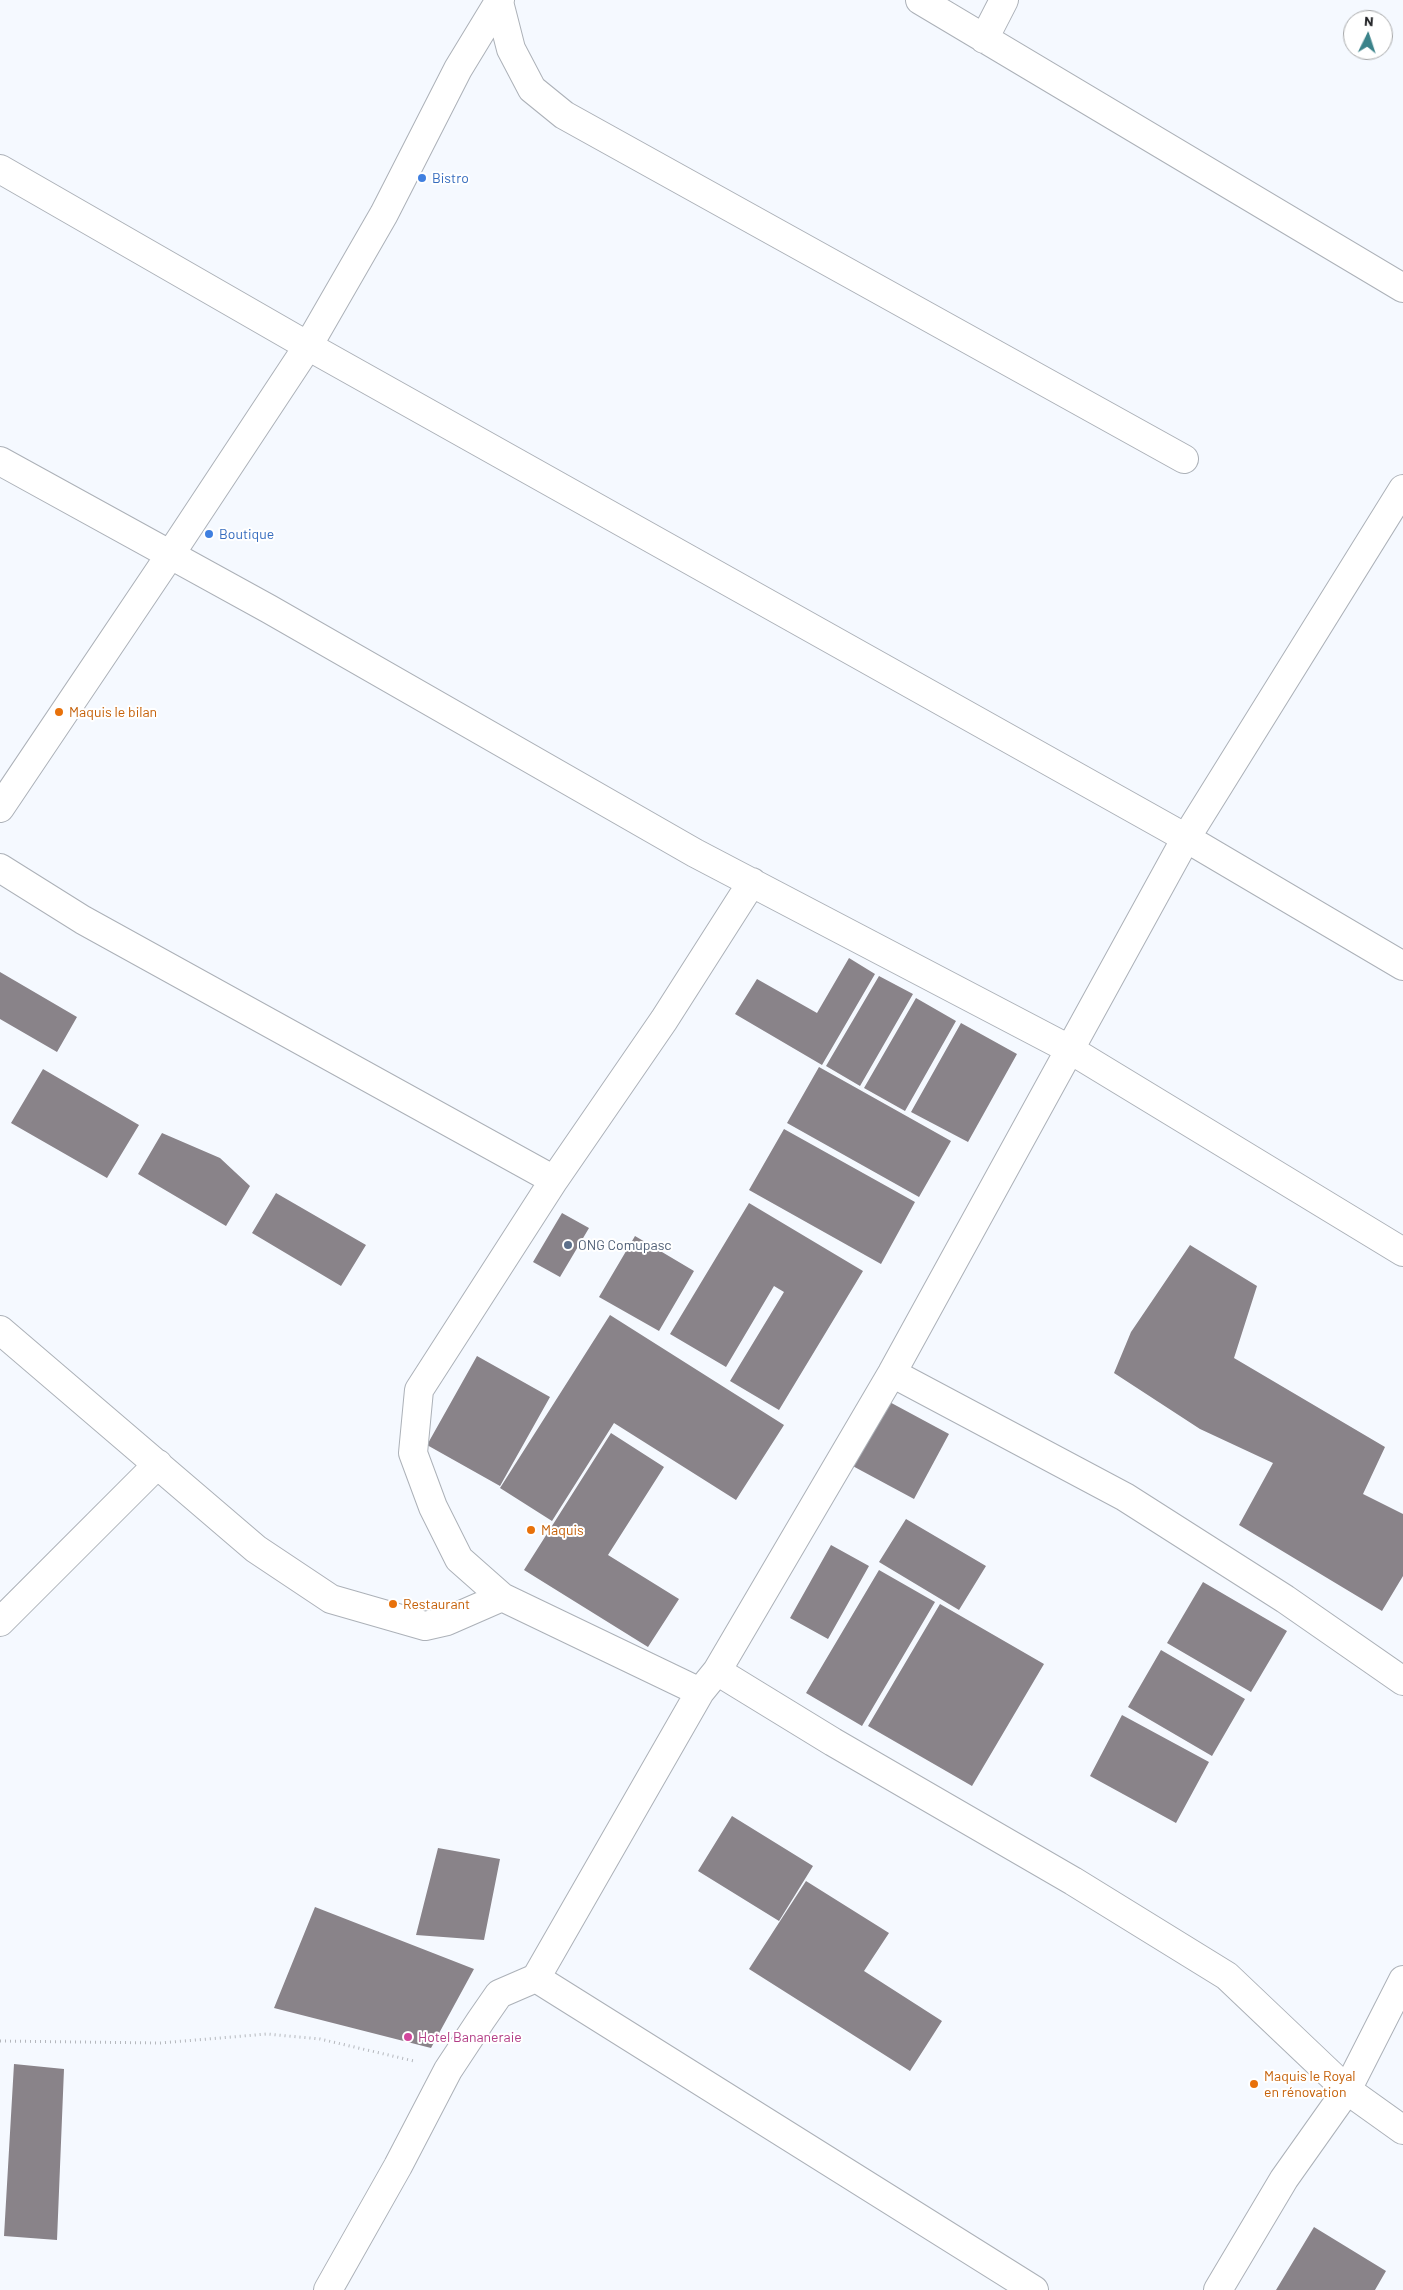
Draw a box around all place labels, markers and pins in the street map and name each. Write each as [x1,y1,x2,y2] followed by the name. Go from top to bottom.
[432,170,469,186] place label: Bistro
[416,172,428,184] marker: Bistro
[219,526,274,542] place label: Boutique
[203,528,215,540] marker: Boutique
[69,704,157,720] place label: Maquis le bilan
[53,706,65,718] marker: Maquis le bilan
[578,1237,672,1253] place label: ONG Comupasc
[562,1239,574,1251] marker: ONG Comupasc
[541,1522,584,1538] place label: Maquis
[525,1524,537,1536] marker: Maquis
[403,1596,470,1612] place label: Restaurant
[387,1598,399,1610] marker: Restaurant
[418,2029,522,2045] place label: Hotel Bananeraie
[402,2031,414,2043] marker: Hotel Bananeraie
[1264,2068,1356,2100] place label: Maquis le Royal en rénovation
[1248,2078,1260,2090] marker: Maquis le Royal en rénovation

